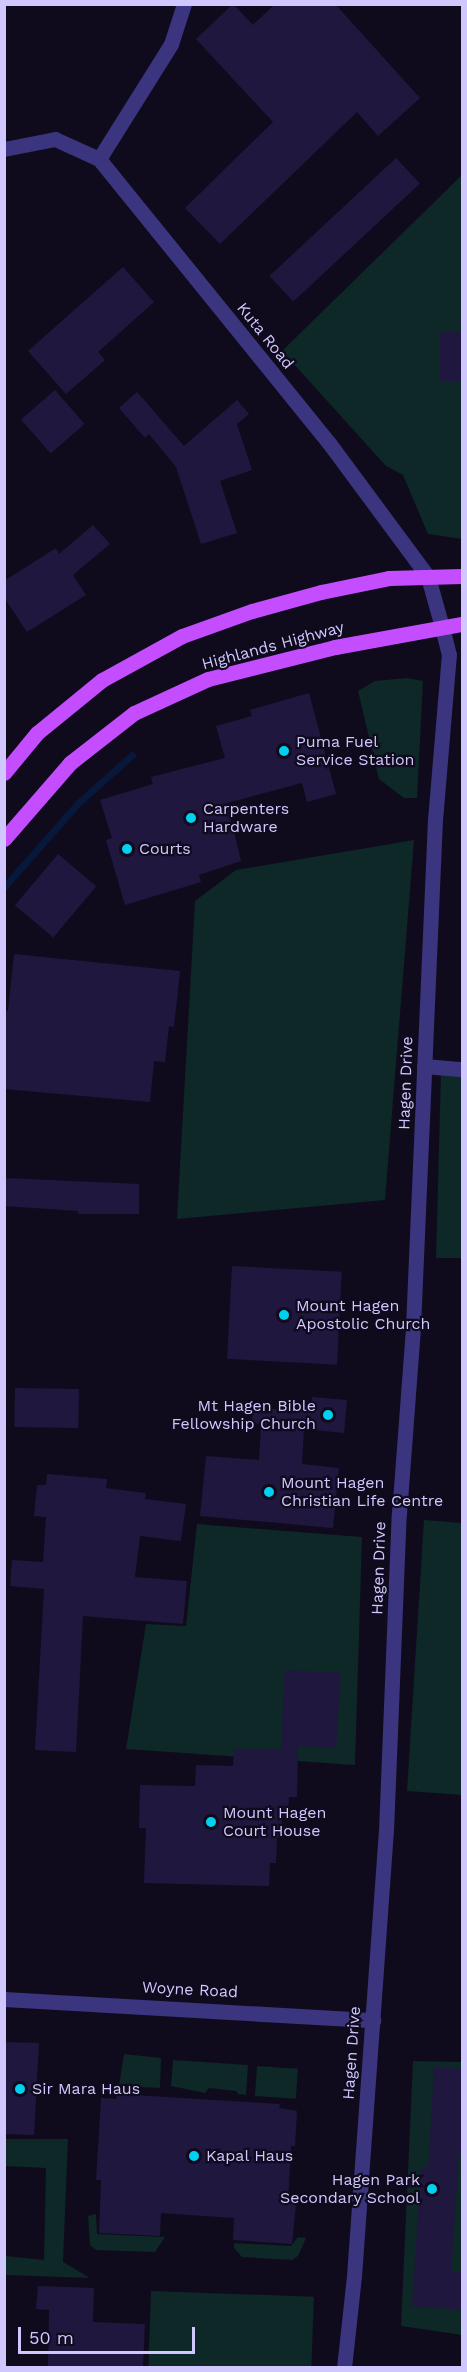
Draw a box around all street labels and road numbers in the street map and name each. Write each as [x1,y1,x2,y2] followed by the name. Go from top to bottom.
[232,299,298,373] street label: Kuta Road
[200,618,346,674] street label: Highlands Highway
[395,1036,417,1130] street label: Hagen Drive
[368,1521,390,1615] street label: Hagen Drive
[142,1978,238,2002] street label: Woyne Road
[339,2006,365,2100] street label: Hagen Drive

